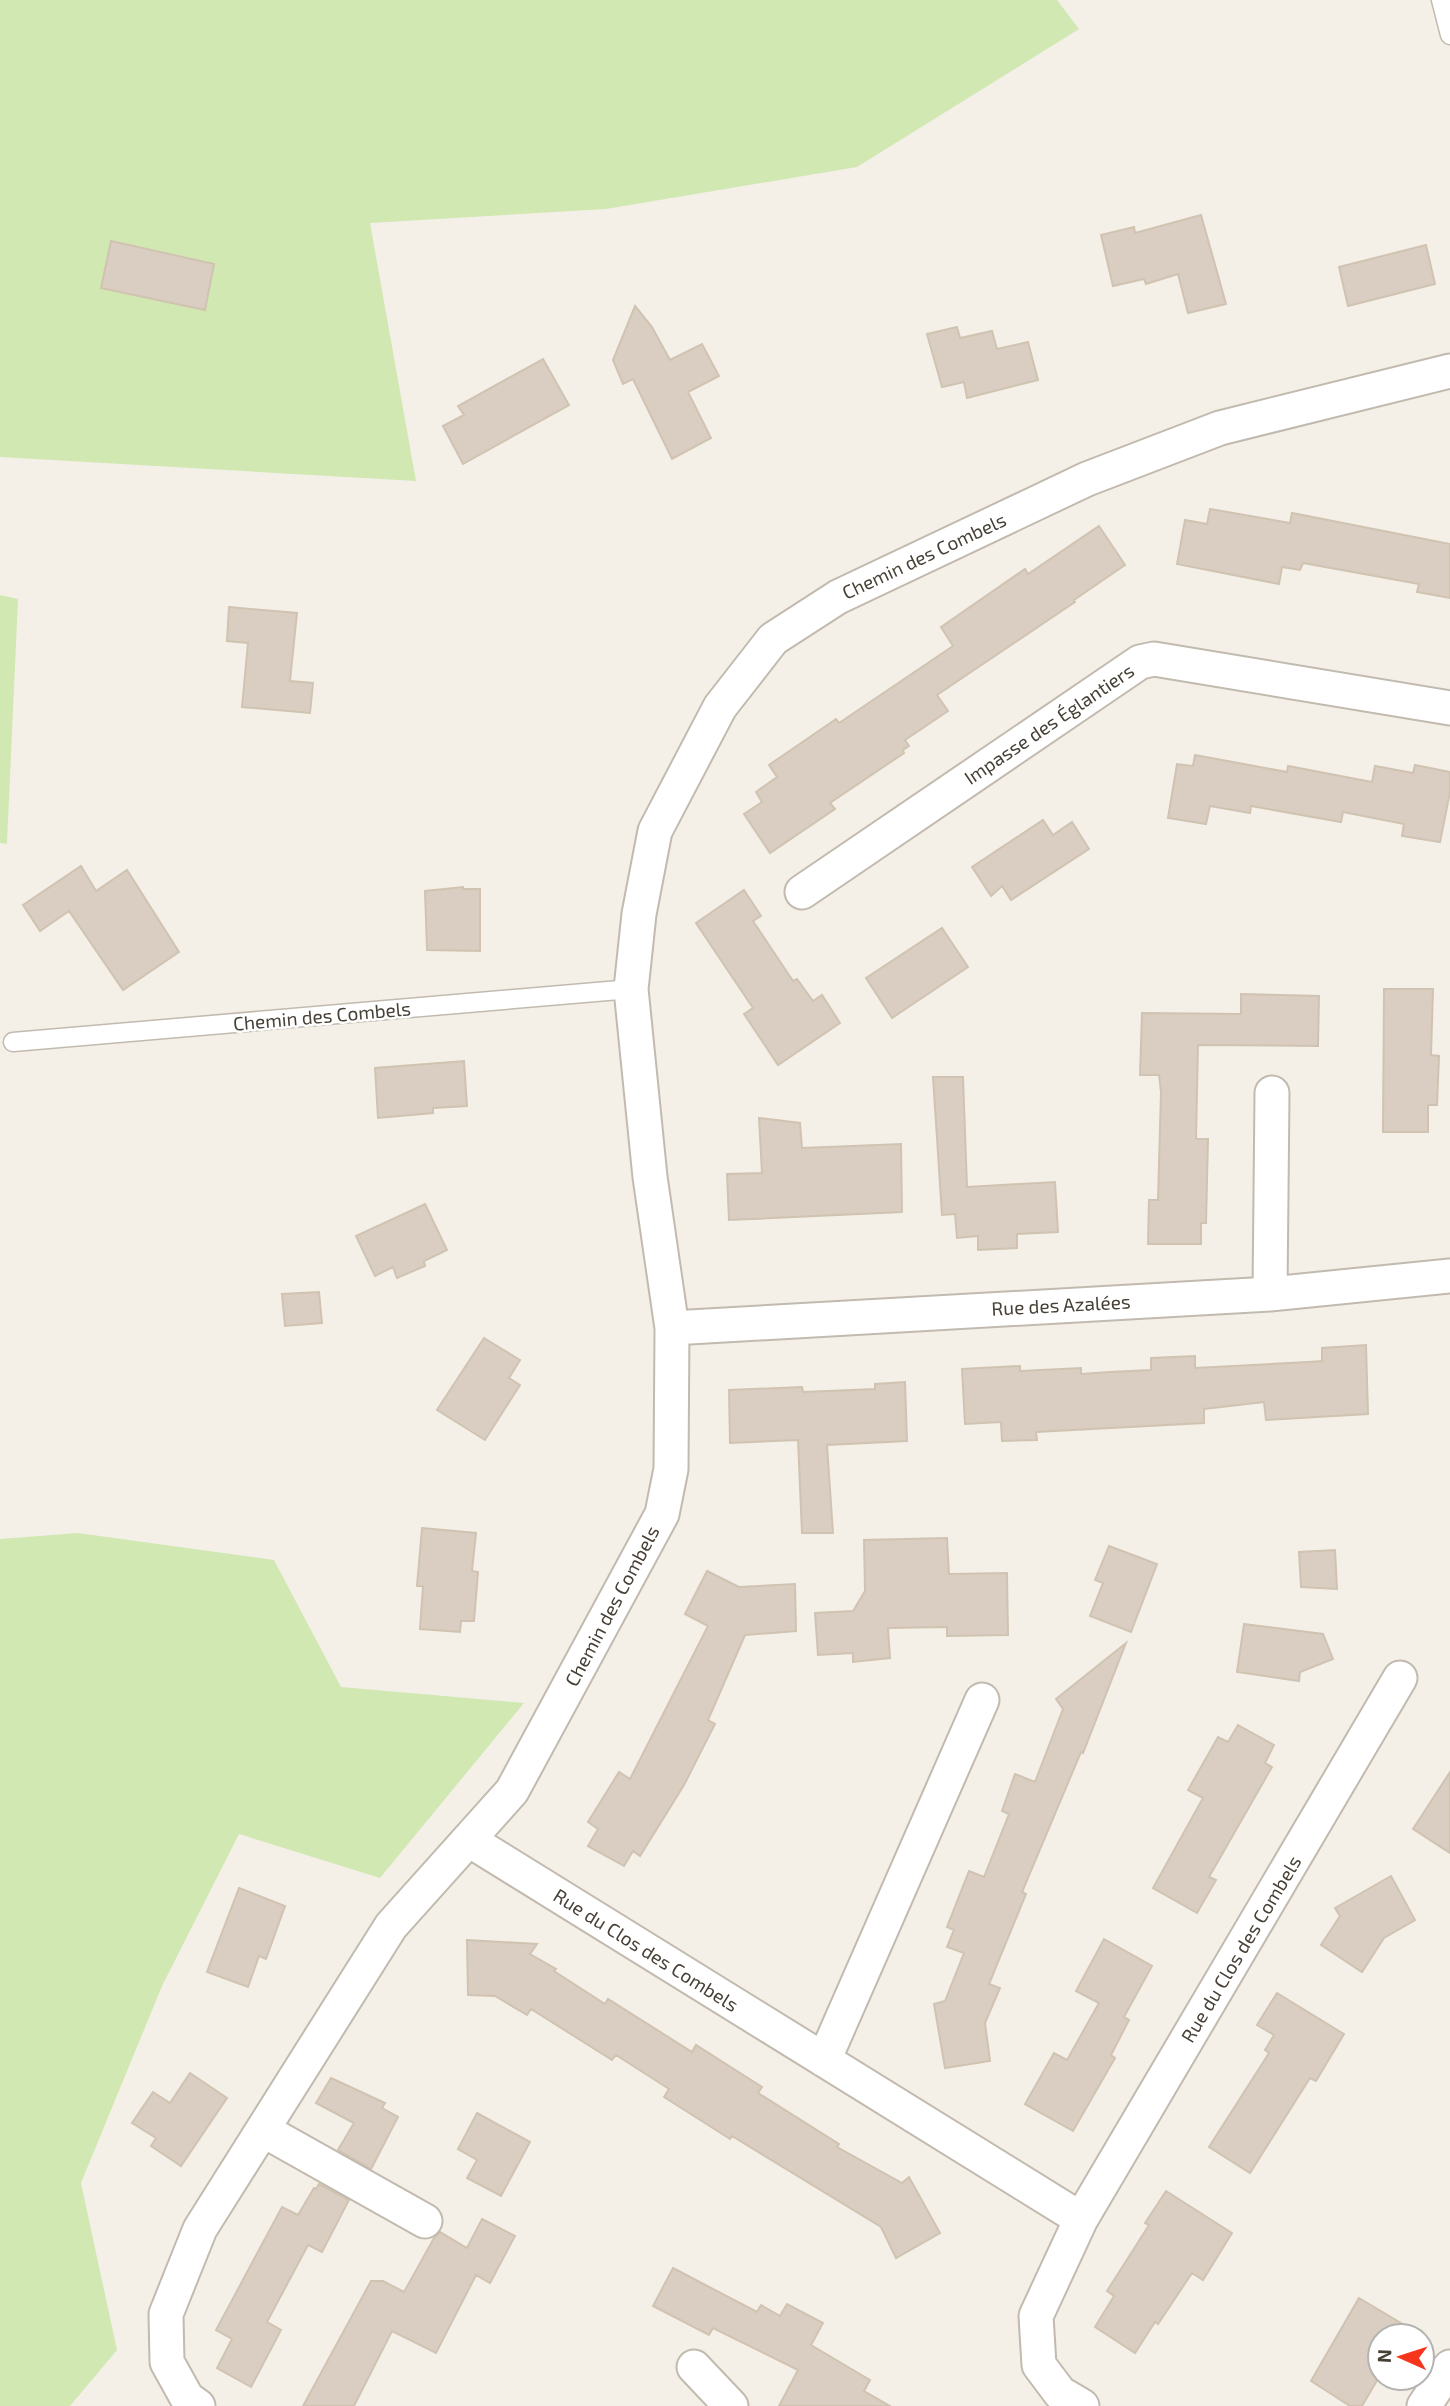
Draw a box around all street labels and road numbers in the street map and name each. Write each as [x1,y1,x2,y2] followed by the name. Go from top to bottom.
[838,507,1009,604] street label: Chemin des Combels
[960,658,1138,789] street label: Impasse des Églantiers
[232,996,412,1035] street label: Chemin des Combels
[991,1289,1131,1320] street label: Rue des Azalées
[560,1522,664,1690] street label: Chemin des Combels
[1176,1851,1305,2046] street label: Rue du Clos des Combels
[550,1883,743,2016] street label: Rue du Clos des Combels

